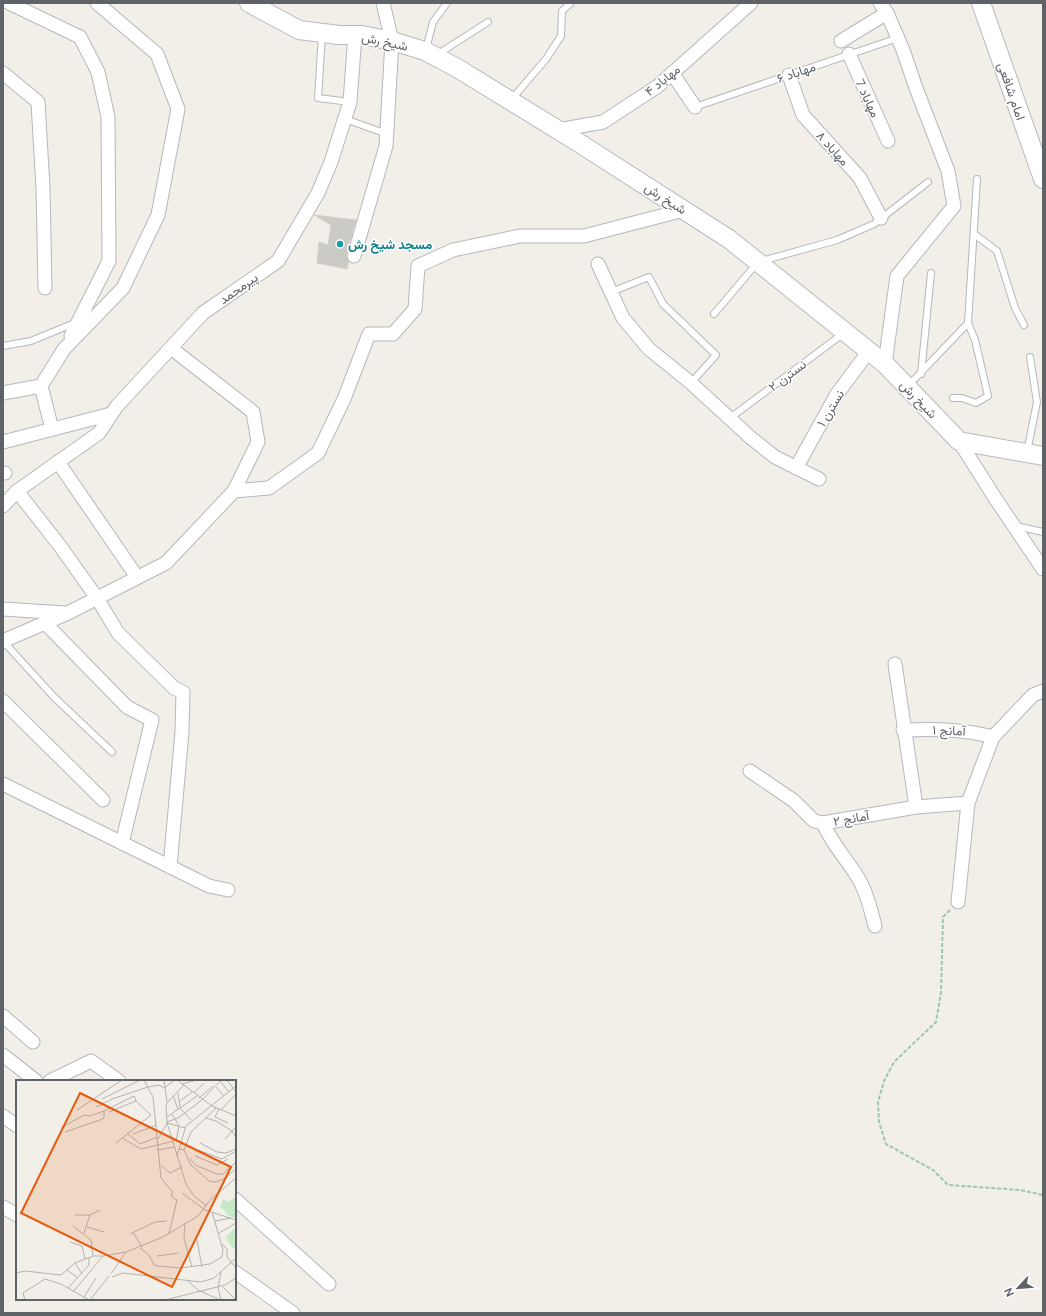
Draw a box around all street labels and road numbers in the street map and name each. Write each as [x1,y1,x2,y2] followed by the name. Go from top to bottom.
[360,28,410,56] street label: شیخ رش
[774,58,818,87] street label: مهاباد ۶
[994,60,1029,122] street label: امام شافعی
[641,61,684,100] street label: مهاباد ۴
[851,76,884,120] street label: مهاباد 7
[812,127,853,169] street label: مهاباد ۸
[641,179,690,219] street label: شیخ رش
[215,269,262,309] street label: پیرمحمد
[765,355,810,395] street label: نسترن ۲
[896,377,941,423] street label: شیخ رش
[813,386,848,430] street label: نسترن ۱
[932,721,967,741] street label: آمانج ۱
[832,807,872,831] street label: آمانج ۲

